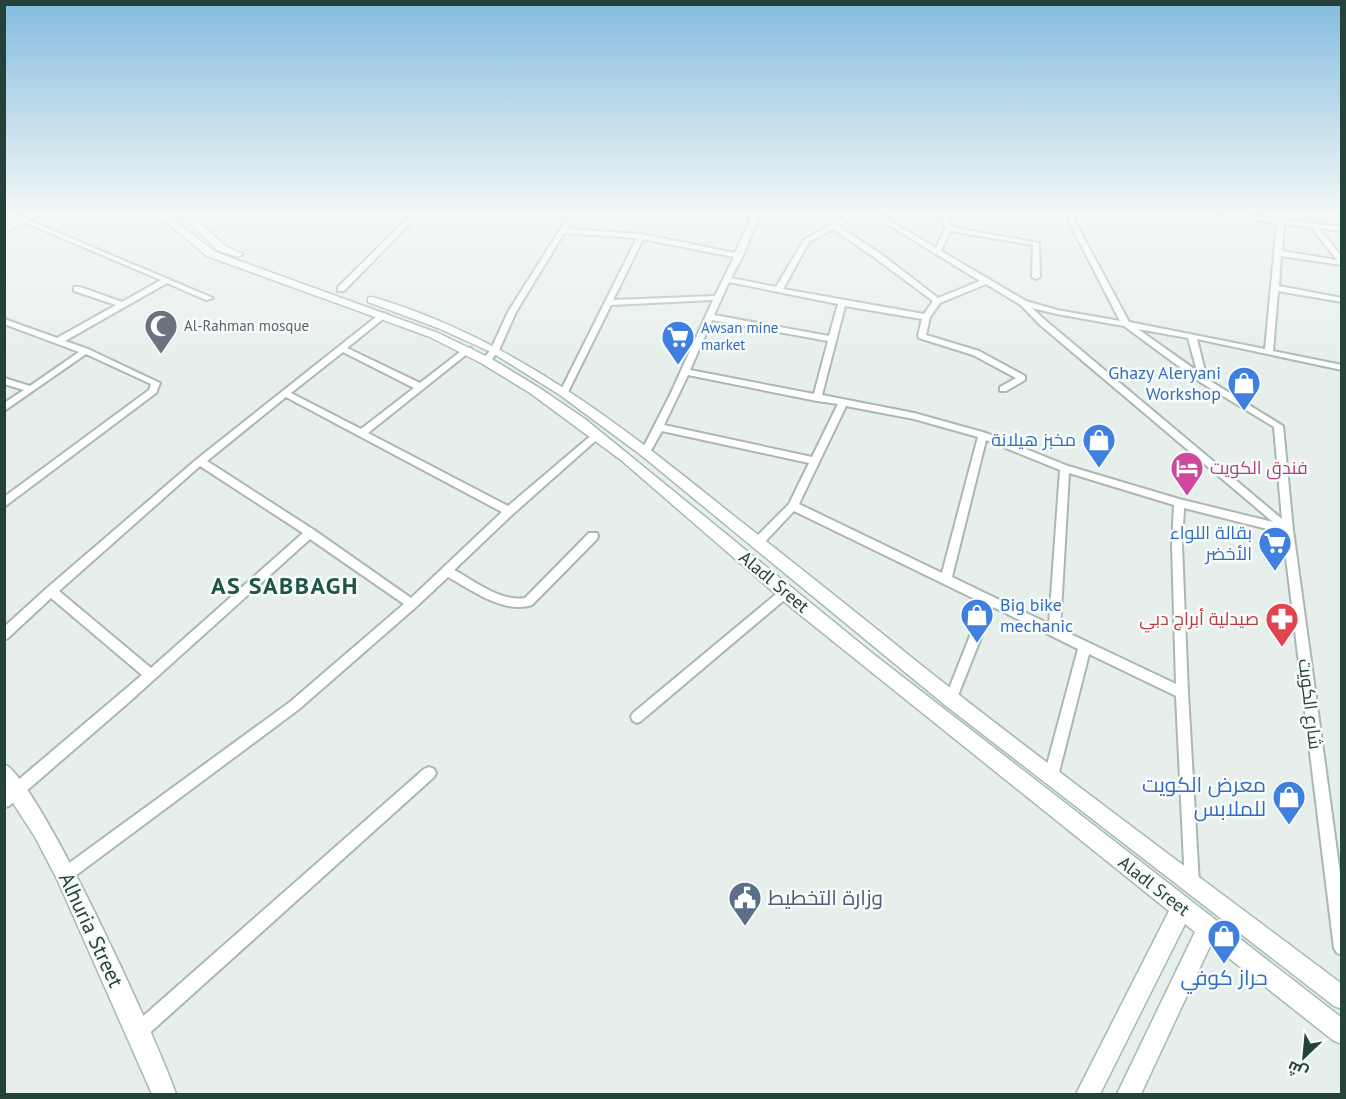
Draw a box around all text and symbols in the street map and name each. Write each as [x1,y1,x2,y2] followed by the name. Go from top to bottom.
[143,308,179,355] mosque icon: Al-Rahman mosque
[184,316,309,335] place label: Al-Rahman mosque
[701,318,778,354] place label: Awsan mine market
[660,319,696,366] supermarket icon: Awsan mine market
[1108,361,1221,405] place label: Ghazy Aleryani Workshop
[1226,365,1262,412] shop icon: Ghazy Aleryani Workshop
[1081,422,1117,469] shop icon: مخبز هيلانة
[991,428,1076,451] place label: مخبز هيلانة
[1169,450,1205,497] hotel icon: فندق الكويت
[1210,456,1308,480] place label: فندق الكويت
[1170,521,1252,565] place label: بقالة اللواء الأخضر
[1257,525,1293,572] supermarket icon: بقالة اللواء الأخضر
[735,546,814,618] street label: Aladl Sreet
[211,570,359,601] district label: AS SABBAGH
[1000,593,1073,637] place label: Big bike mechanic
[959,597,995,644] shop icon: Big bike mechanic
[1264,601,1300,648] pharmacy icon: صيدلية أبراج دبي
[1139,607,1259,633] place label: صيدلية أبراج دبي
[1293,657,1327,751] street label: شارع الكويت
[1142,771,1266,822] place label: معرض الكويت للملابس
[1271,779,1307,826] shop icon: معرض الكويت للملابس
[1114,851,1195,921] street label: Aladl Sreet
[53,868,130,992] street label: Alhuria Street
[727,880,763,927] public building icon: وزارة التخطيط
[768,884,883,911] place label: وزارة التخطيط
[1206,918,1242,965] shop icon: حراز كوفي
[1180,964,1268,994] place label: حراز كوفي
[1274,1027,1334,1087] north arrow
[1284,1057,1311,1084] text: ش

